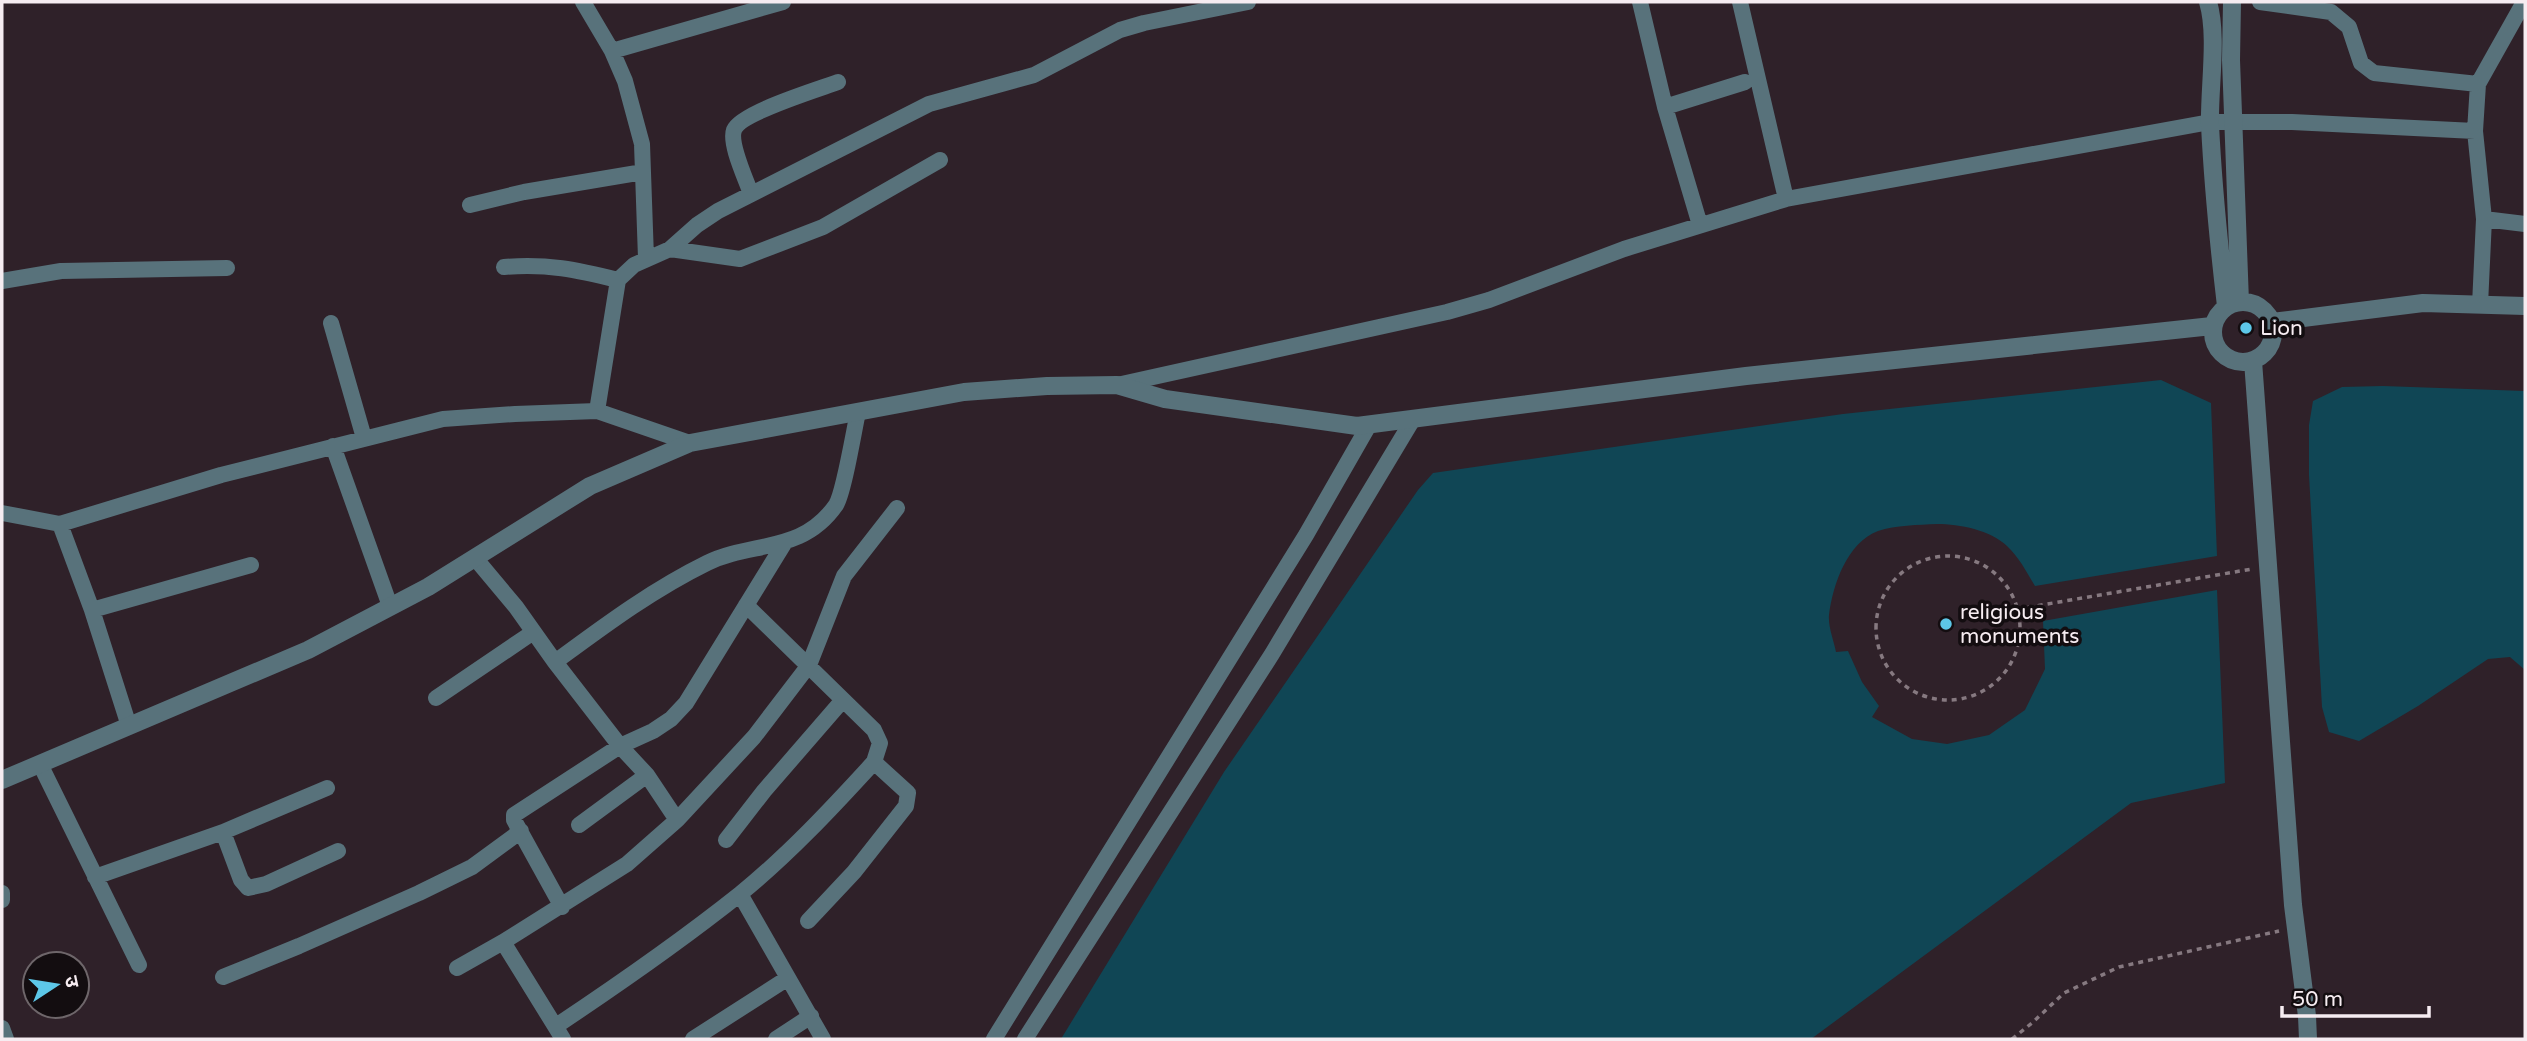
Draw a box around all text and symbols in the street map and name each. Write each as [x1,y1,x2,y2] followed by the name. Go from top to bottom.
[2260,316,2303,341] place label: Lion
[2238,320,2254,336] marker: Lion
[1960,600,2079,649] place label: religious monuments
[1938,616,1954,632] marker: religious monuments
[21,950,91,1020] north arrow
[60,974,84,990] text: उ
[2282,974,2429,1018] scale bar
[2292,987,2343,1012] text: 50 m

